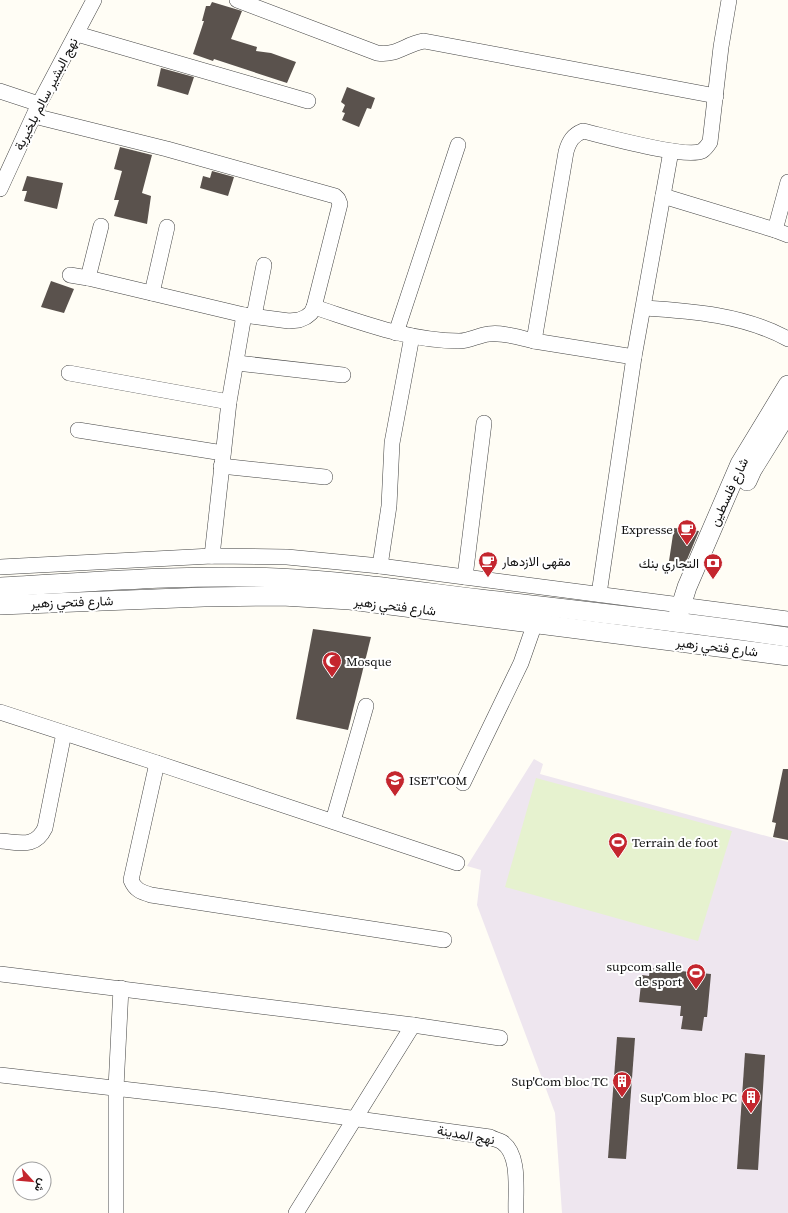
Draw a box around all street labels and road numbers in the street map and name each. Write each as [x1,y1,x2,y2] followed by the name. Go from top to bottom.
[10,35,83,154] street label: نهج البشير سالم بلخيرية
[706,455,753,529] street label: شارع فلسطين
[29,592,114,614] street label: شارع فتحي زهير
[352,592,437,621] street label: شارع فتحي زهير
[674,633,759,662] street label: شارع فتحي زهير
[436,1122,497,1149] street label: نهج المدينة

